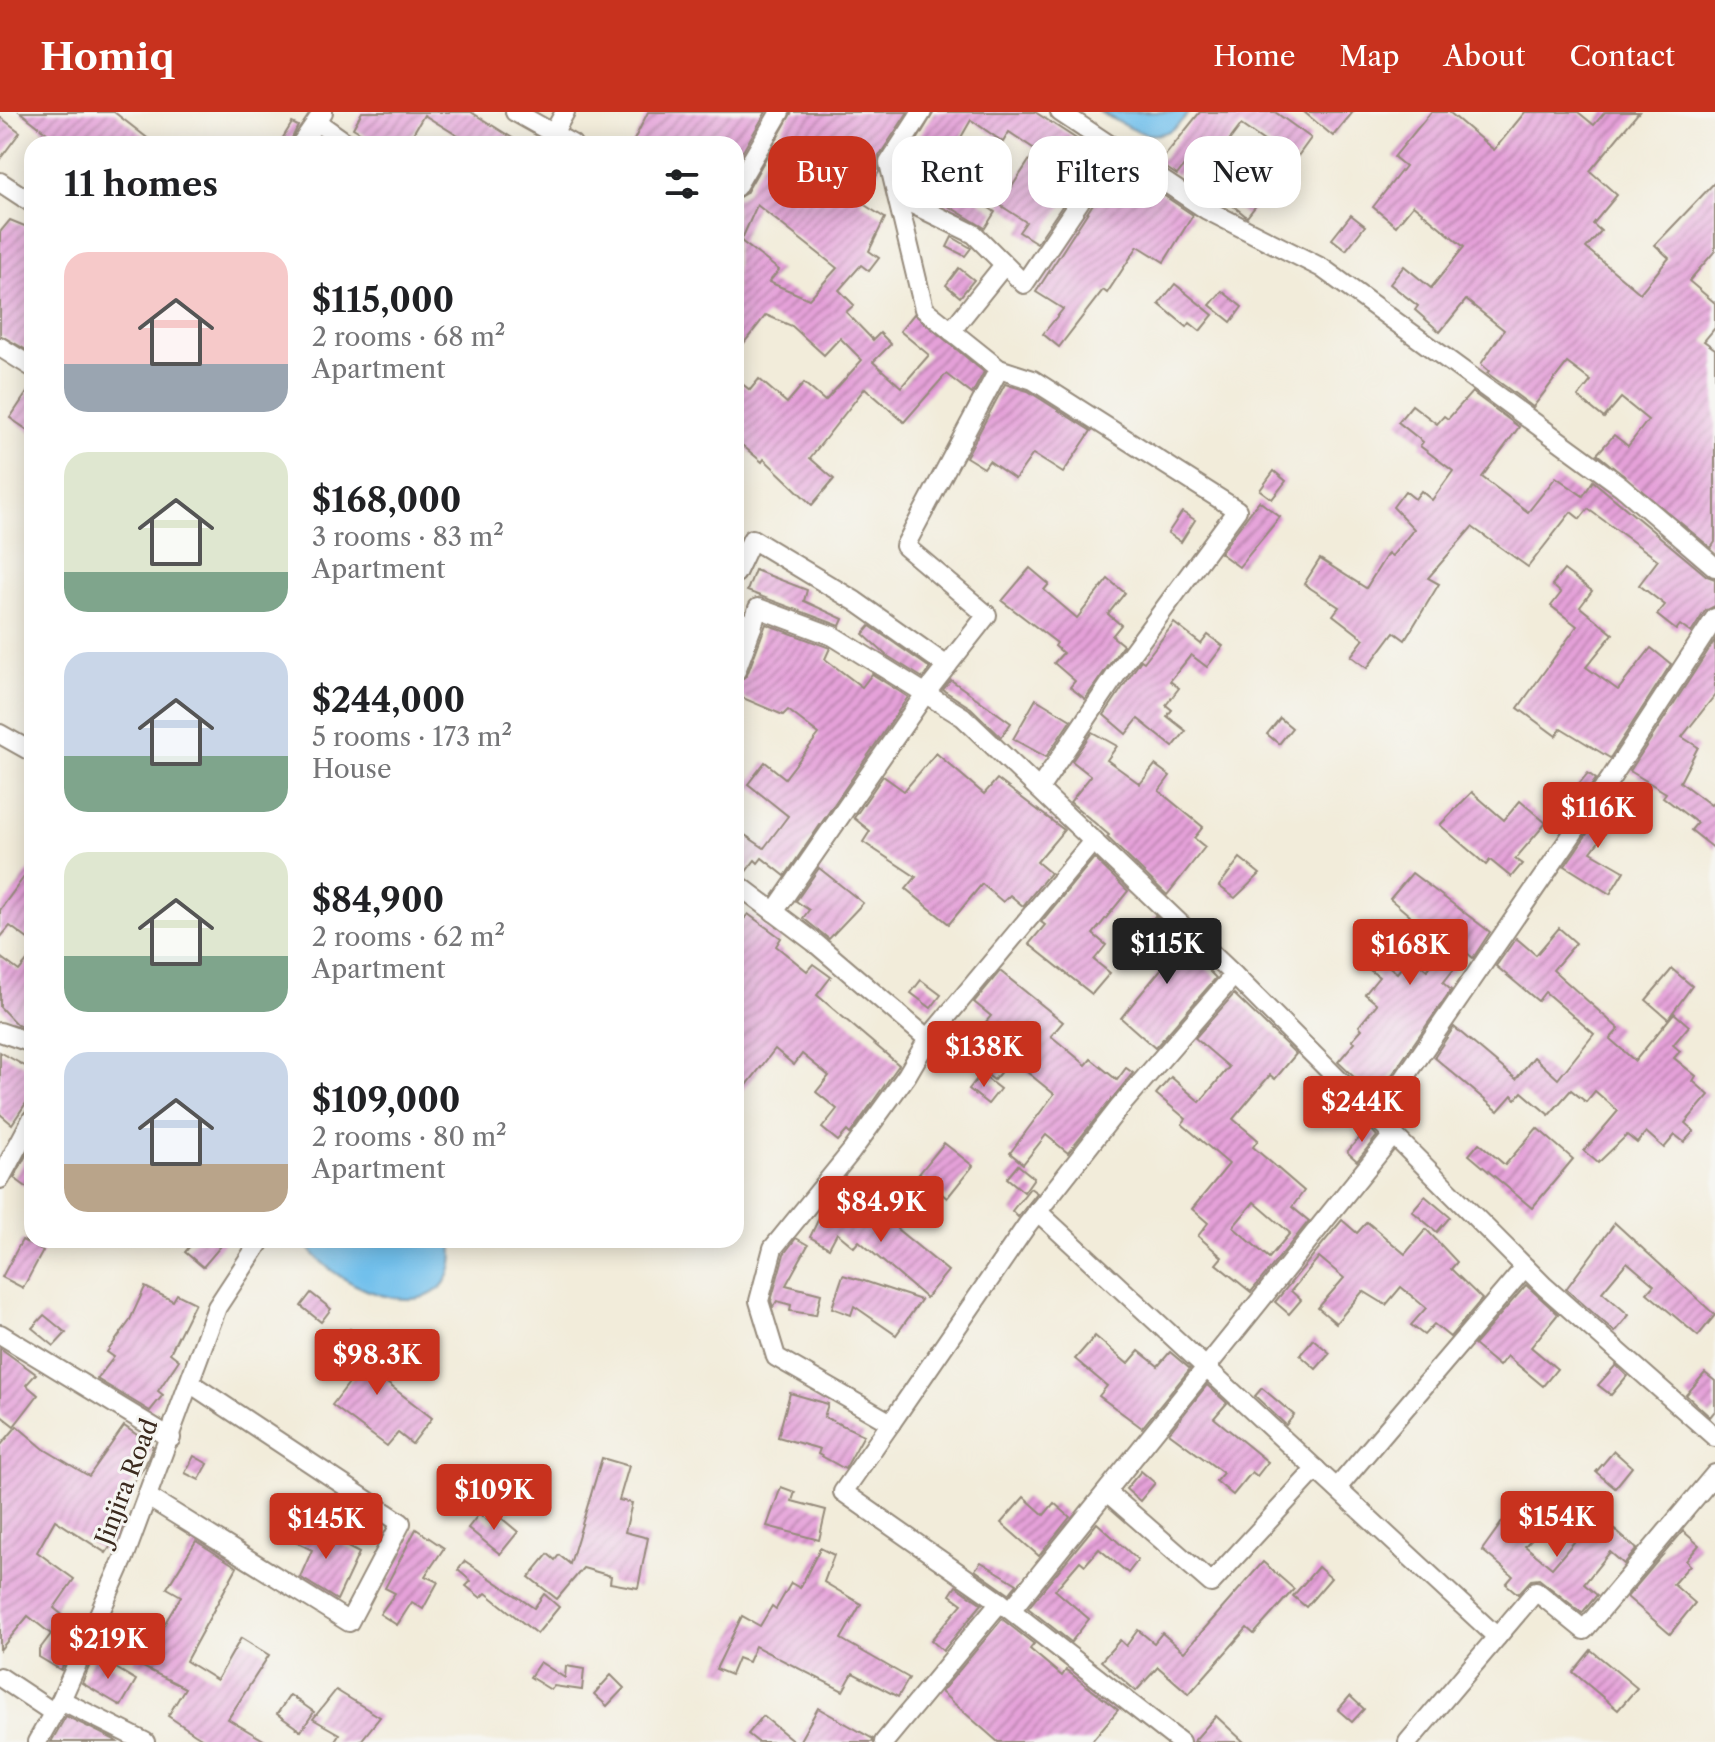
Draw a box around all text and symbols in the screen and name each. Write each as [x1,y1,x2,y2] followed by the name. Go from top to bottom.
[40,33,174,80] text: Homiq
[1213,39,1295,73] text: Home
[1339,39,1399,73] text: Map
[1443,39,1525,73] text: About
[1569,39,1675,73] text: Contact
[768,136,876,208] chip: Buy
[892,136,1012,208] chip: Rent
[1028,136,1168,208] chip: Filters
[1184,136,1301,208] chip: New
[660,162,704,206] icon: filters
[64,163,218,205] text: 11 homes
[312,279,454,321] text: $115,000
[128,284,224,380] icon: home
[312,321,505,353] text: 2 rooms · 68 m²
[312,353,445,385] text: Apartment
[312,479,461,521] text: $168,000
[128,484,224,580] icon: home
[312,521,504,553] text: 3 rooms · 83 m²
[312,553,445,585] text: Apartment
[312,679,465,721] text: $244,000
[128,684,224,780] icon: home
[312,721,512,753] text: 5 rooms · 173 m²
[312,753,392,785] text: House
[1542,782,1654,850] pin: $116K
[1561,792,1635,824] text: $116K
[312,879,444,921] text: $84,900
[128,884,224,980] icon: home
[1111,918,1223,986] pin: $115K
[1354,919,1466,987] pin: $168K
[312,921,505,953] text: 2 rooms · 62 m²
[1130,928,1204,960] text: $115K
[1371,929,1449,961] text: $168K
[312,953,445,985] text: Apartment
[928,1021,1040,1089] pin: $138K
[945,1031,1023,1063] text: $138K
[1306,1076,1418,1144] pin: $244K
[312,1079,460,1121] text: $109,000
[128,1084,224,1180] icon: home
[1321,1086,1403,1118] text: $244K
[312,1121,507,1153] text: 2 rooms · 80 m²
[312,1153,445,1185] text: Apartment
[816,1176,946,1244] pin: $84.9K
[837,1186,925,1218] text: $84.9K
[312,1329,442,1397] pin: $98.3K
[333,1339,421,1371] text: $98.3K
[88,1414,164,1553] street label: Jinjira Road
[438,1464,550,1532] pin: $109K
[455,1474,533,1506] text: $109K
[1501,1491,1613,1559] pin: $154K
[270,1493,382,1561] pin: $145K
[1519,1501,1595,1533] text: $154K
[288,1503,364,1535] text: $145K
[52,1613,164,1681] pin: $219K
[69,1623,147,1655] text: $219K

